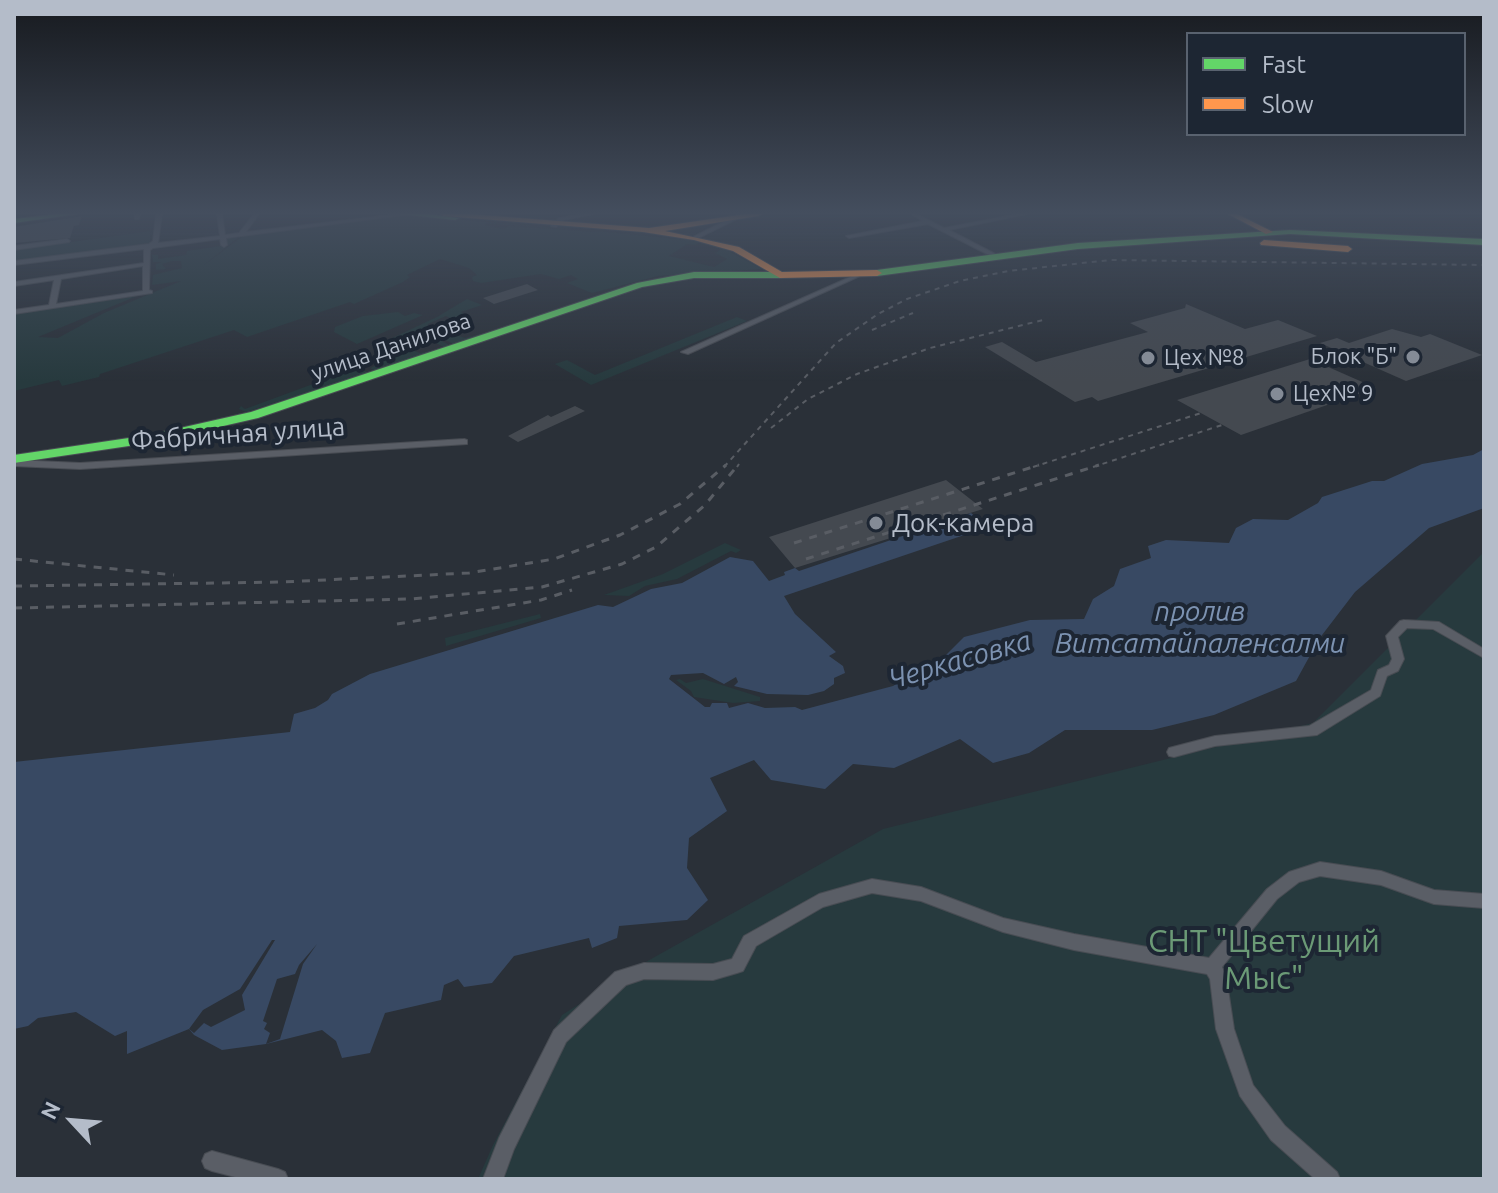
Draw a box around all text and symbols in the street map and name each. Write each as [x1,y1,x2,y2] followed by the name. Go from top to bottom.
[1186,32,1466,136] legend
[1262,51,1306,78] text: Fast
[1262,91,1314,118] text: Slow
[308,307,474,387] street label: улица Данилова
[1311,344,1397,370] place label: Блок "Б"
[1164,345,1244,371] place label: Цех №8
[1404,348,1422,366] marker: Блок "Б"
[1139,349,1157,367] marker: Цех №8
[1293,381,1373,407] place label: Цех№ 9
[1268,385,1286,403] marker: Цех№ 9
[130,411,346,457] street label: Фабричная улица
[892,507,1034,539] place label: Док-камера
[867,514,885,532] marker: Док-камера
[1055,595,1345,661] water label: пролив Витсатайпаленсалми
[885,624,1035,696] water label: Черкасовка
[1148,922,1380,997] park label: СНТ "Цветущий Мыс"
[32,1081,112,1161] north arrow
[35,1097,65,1123] text: N

